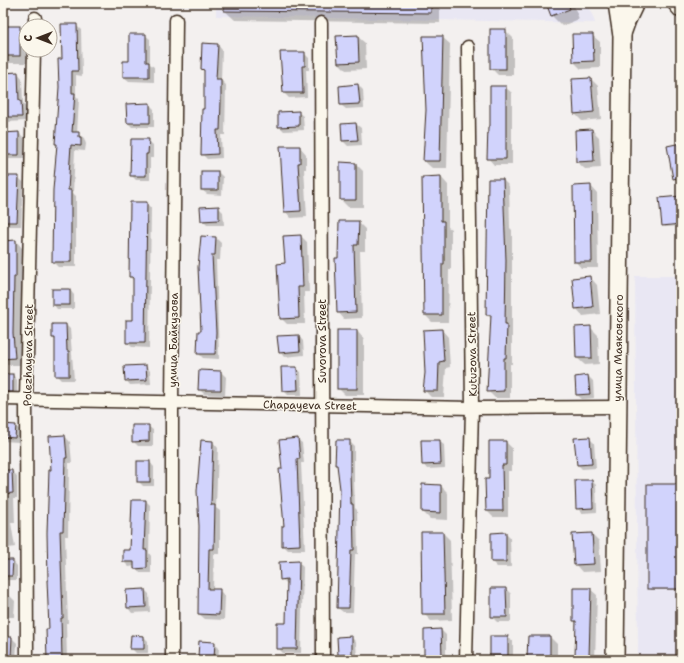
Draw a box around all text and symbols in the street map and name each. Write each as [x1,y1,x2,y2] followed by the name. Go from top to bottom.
[18,18,58,58] north arrow
[21,34,36,41] text: С
[165,292,182,388] street label: улица Байкузова
[610,294,627,402] street label: улица Маяковского
[315,299,330,383] street label: Suvorova Street
[20,303,37,406] street label: Polezhayeva Street
[464,311,481,397] street label: Kutuzova Street
[263,397,357,414] street label: Chapayeva Street

